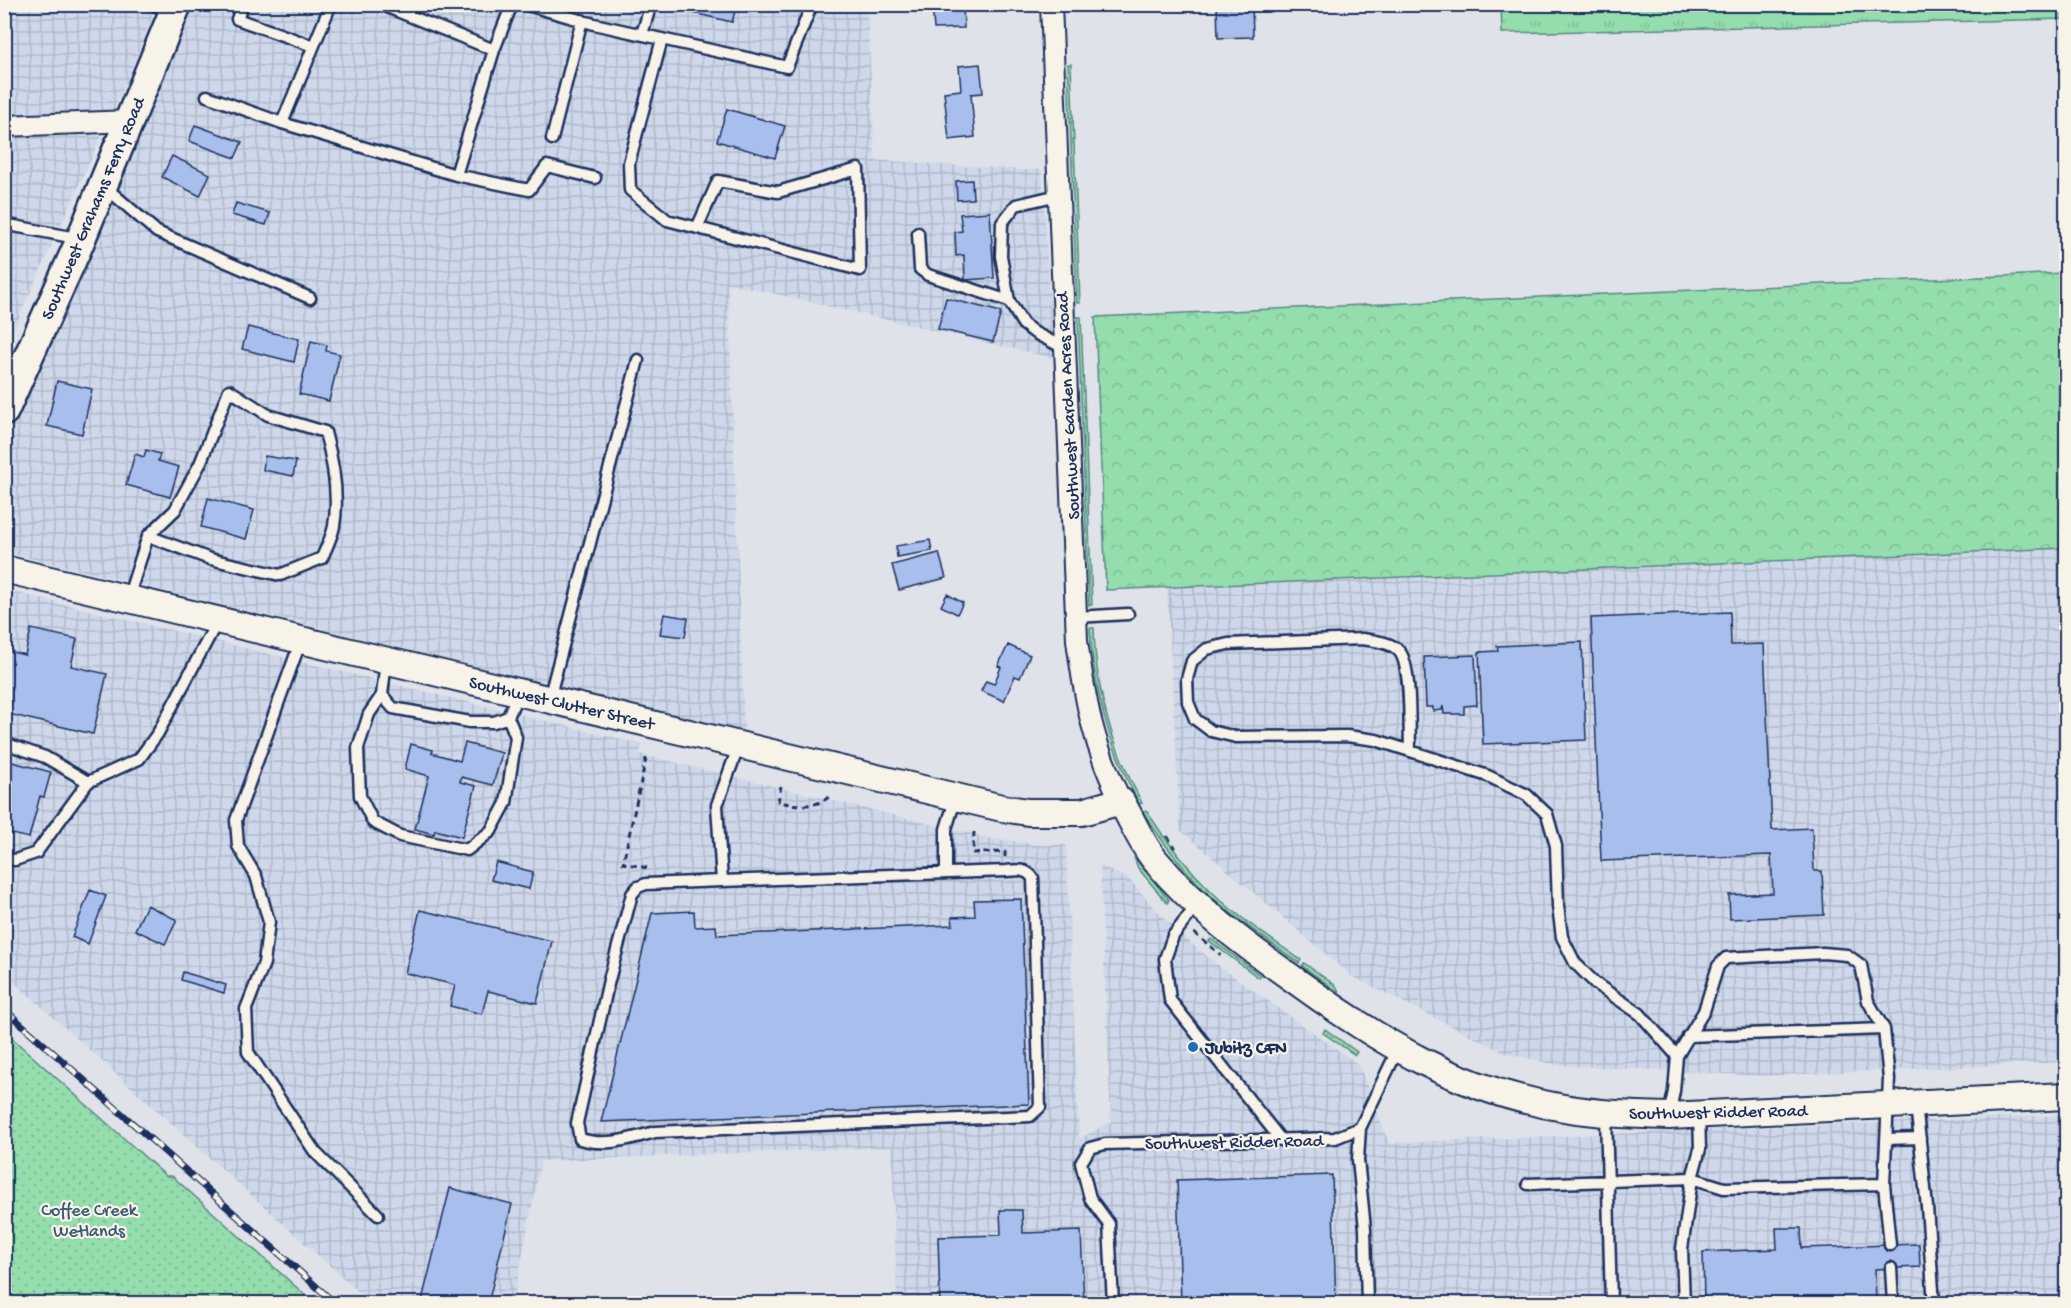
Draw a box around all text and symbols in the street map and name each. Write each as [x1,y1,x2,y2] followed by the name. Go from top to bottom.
[38,93,151,323] street label: Southwest Grahams Ferry Road
[1053,290,1086,520] street label: Southwest Garden Acres Road
[467,673,658,736] street label: Southwest Clutter Street
[1204,1039,1287,1060] place label: Jubitz CFN
[1186,1040,1200,1054] marker: Jubitz CFN
[1629,1101,1809,1126] street label: Southwest Ridder Road
[1145,1131,1325,1156] street label: Southwest Ridder Road
[41,1201,139,1243] park label: Coffee Creek Wetlands

